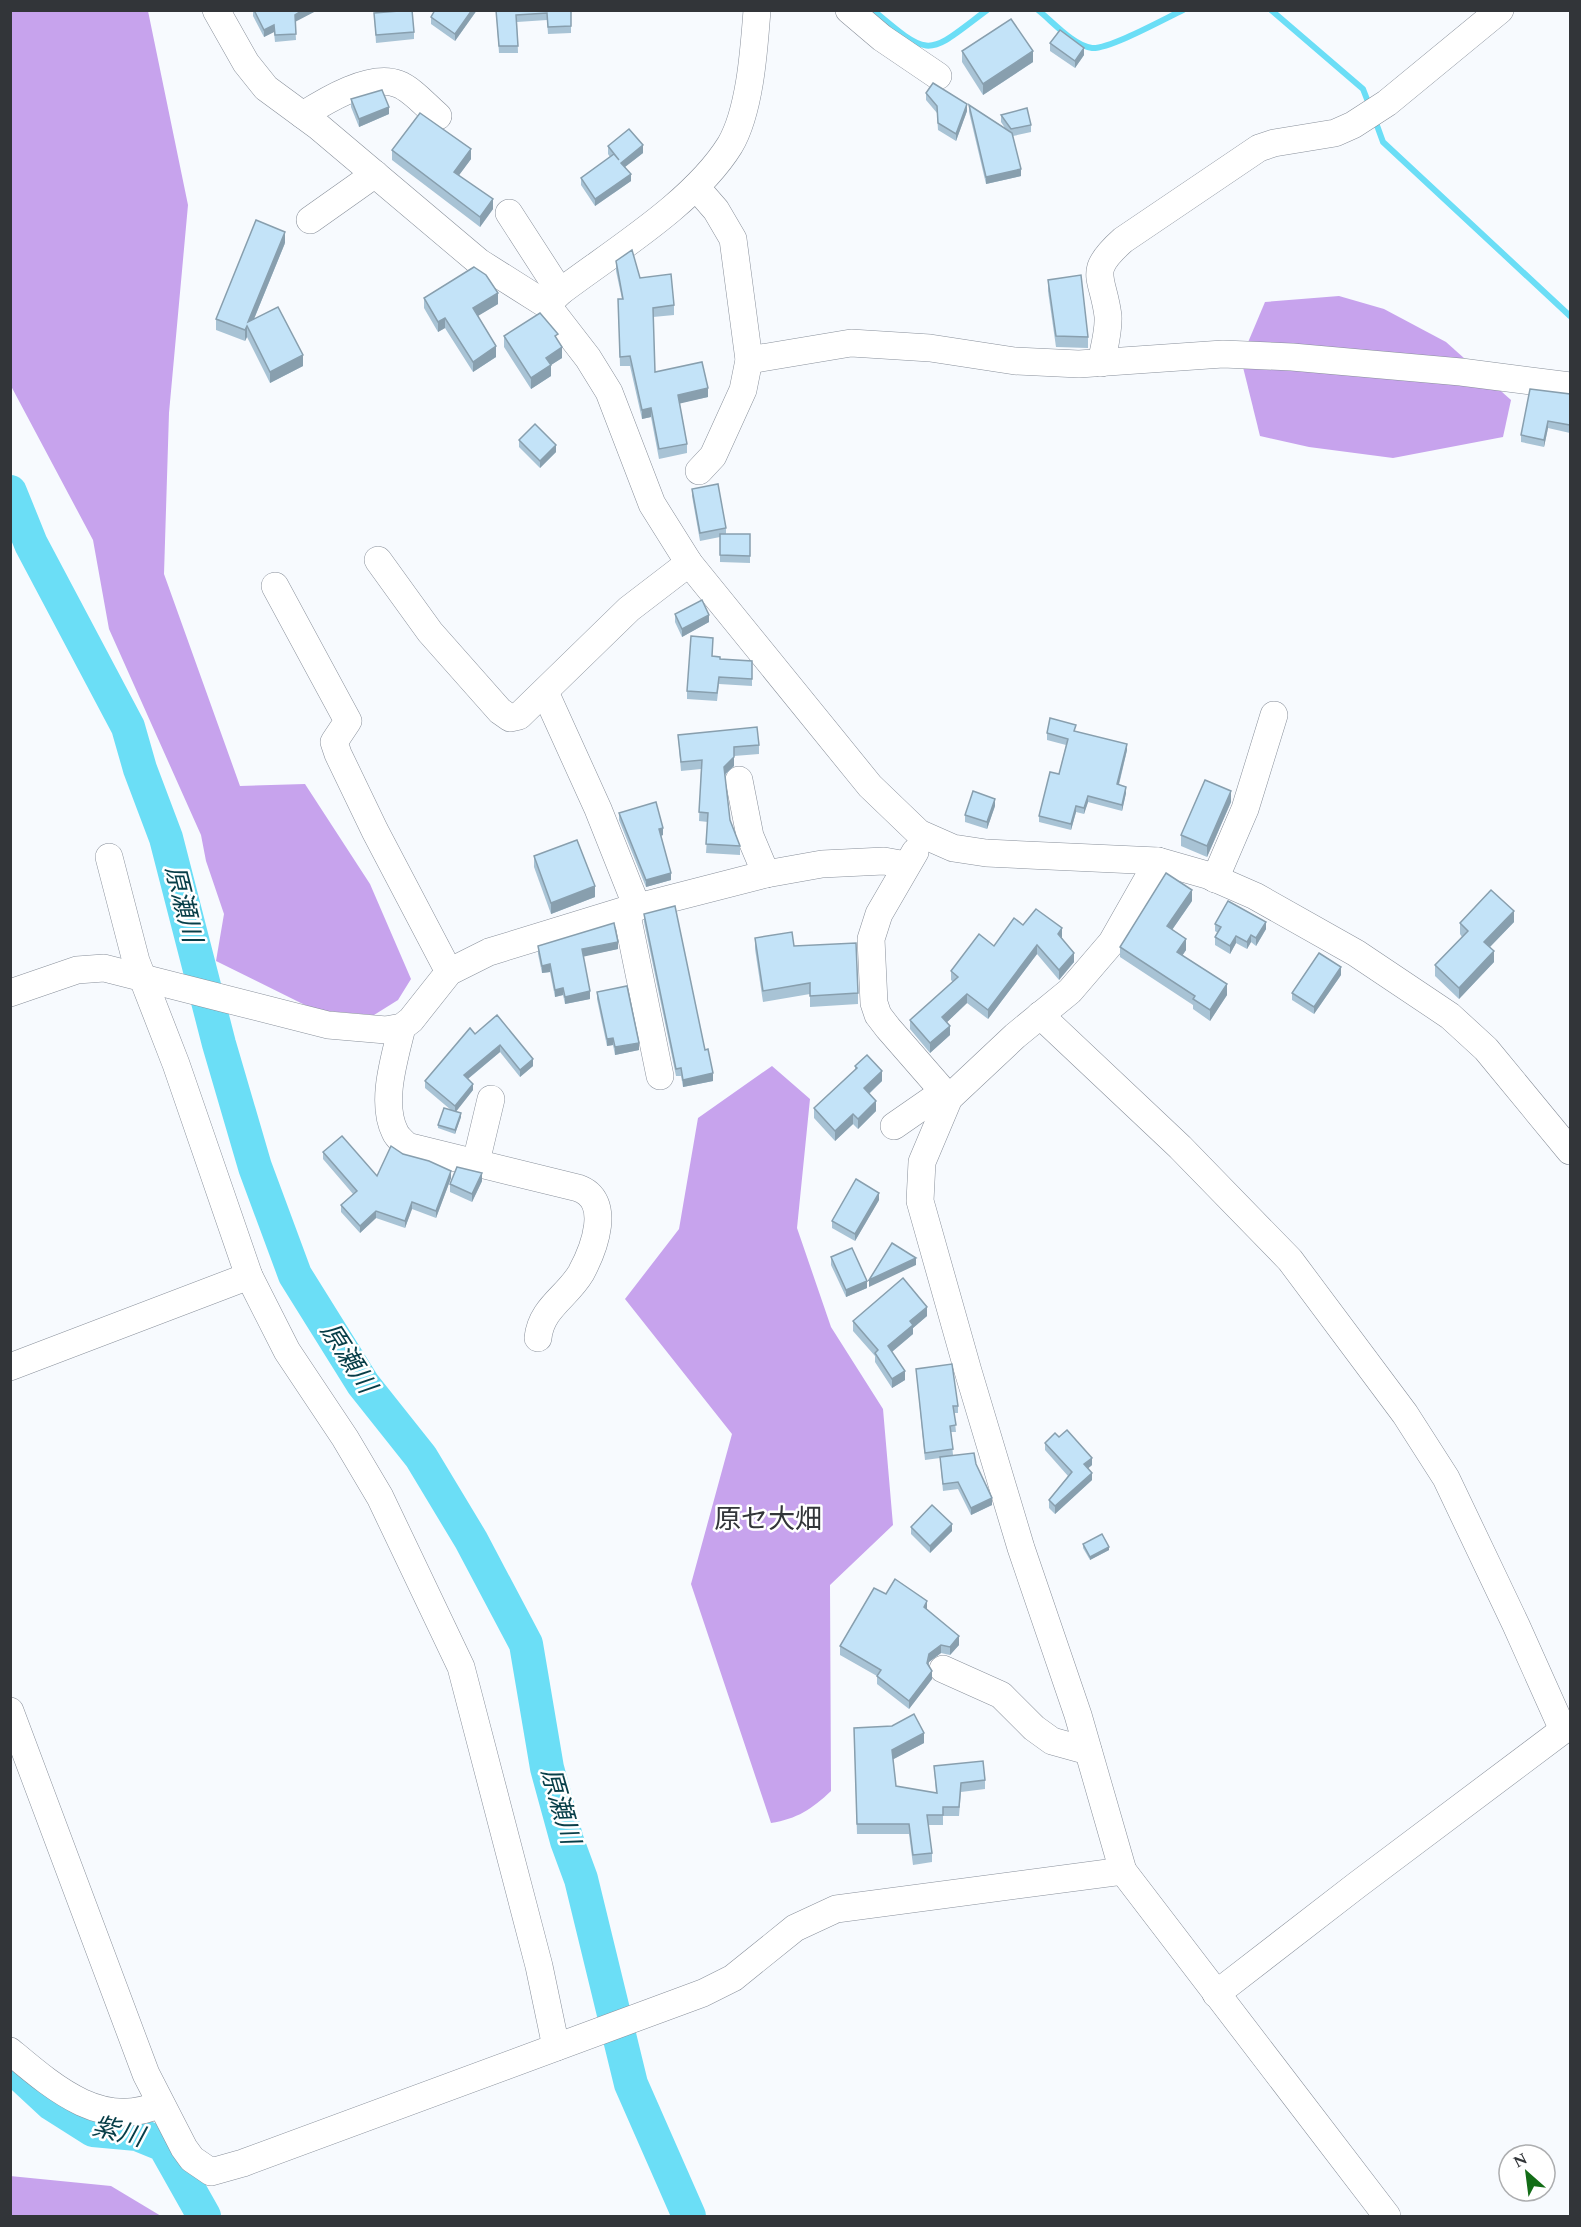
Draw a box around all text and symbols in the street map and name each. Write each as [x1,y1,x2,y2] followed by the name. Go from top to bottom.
[154,861,213,950] water label: 原瀬川
[310,1314,388,1404] water label: 原瀬川
[714,1499,822,1541] district label: 原セ大畑
[530,1763,591,1852] water label: 原瀬川
[88,2106,151,2158] water label: 紫川
[1497,2143,1557,2203] north arrow
[1509,2147,1532,2174] text: N

